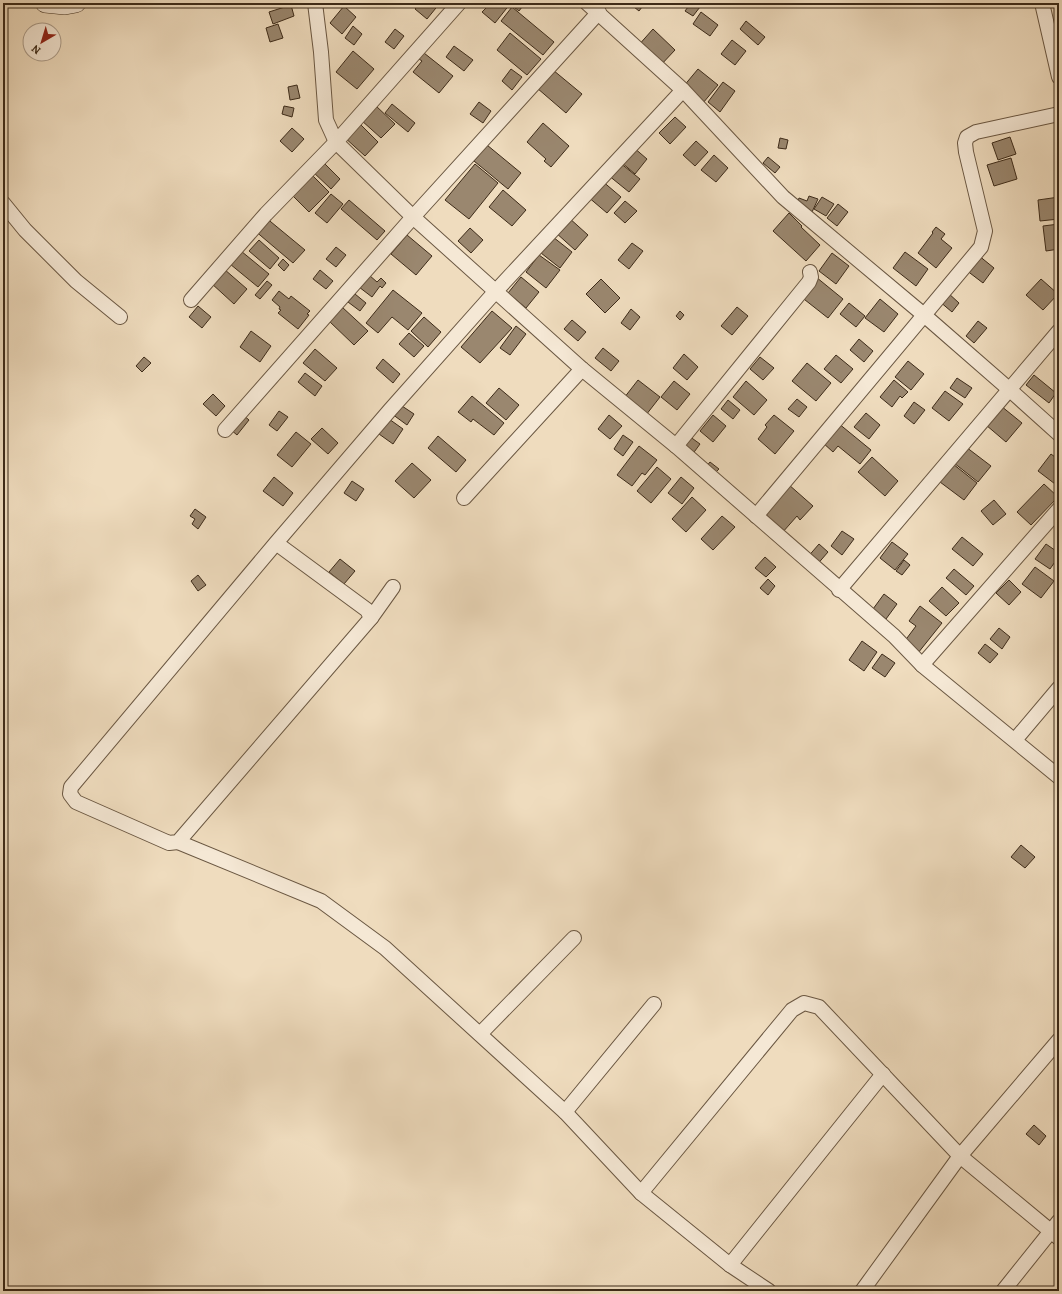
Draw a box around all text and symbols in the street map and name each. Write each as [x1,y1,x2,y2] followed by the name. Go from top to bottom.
[22,22,62,62] north arrow
[28,41,44,58] text: N

